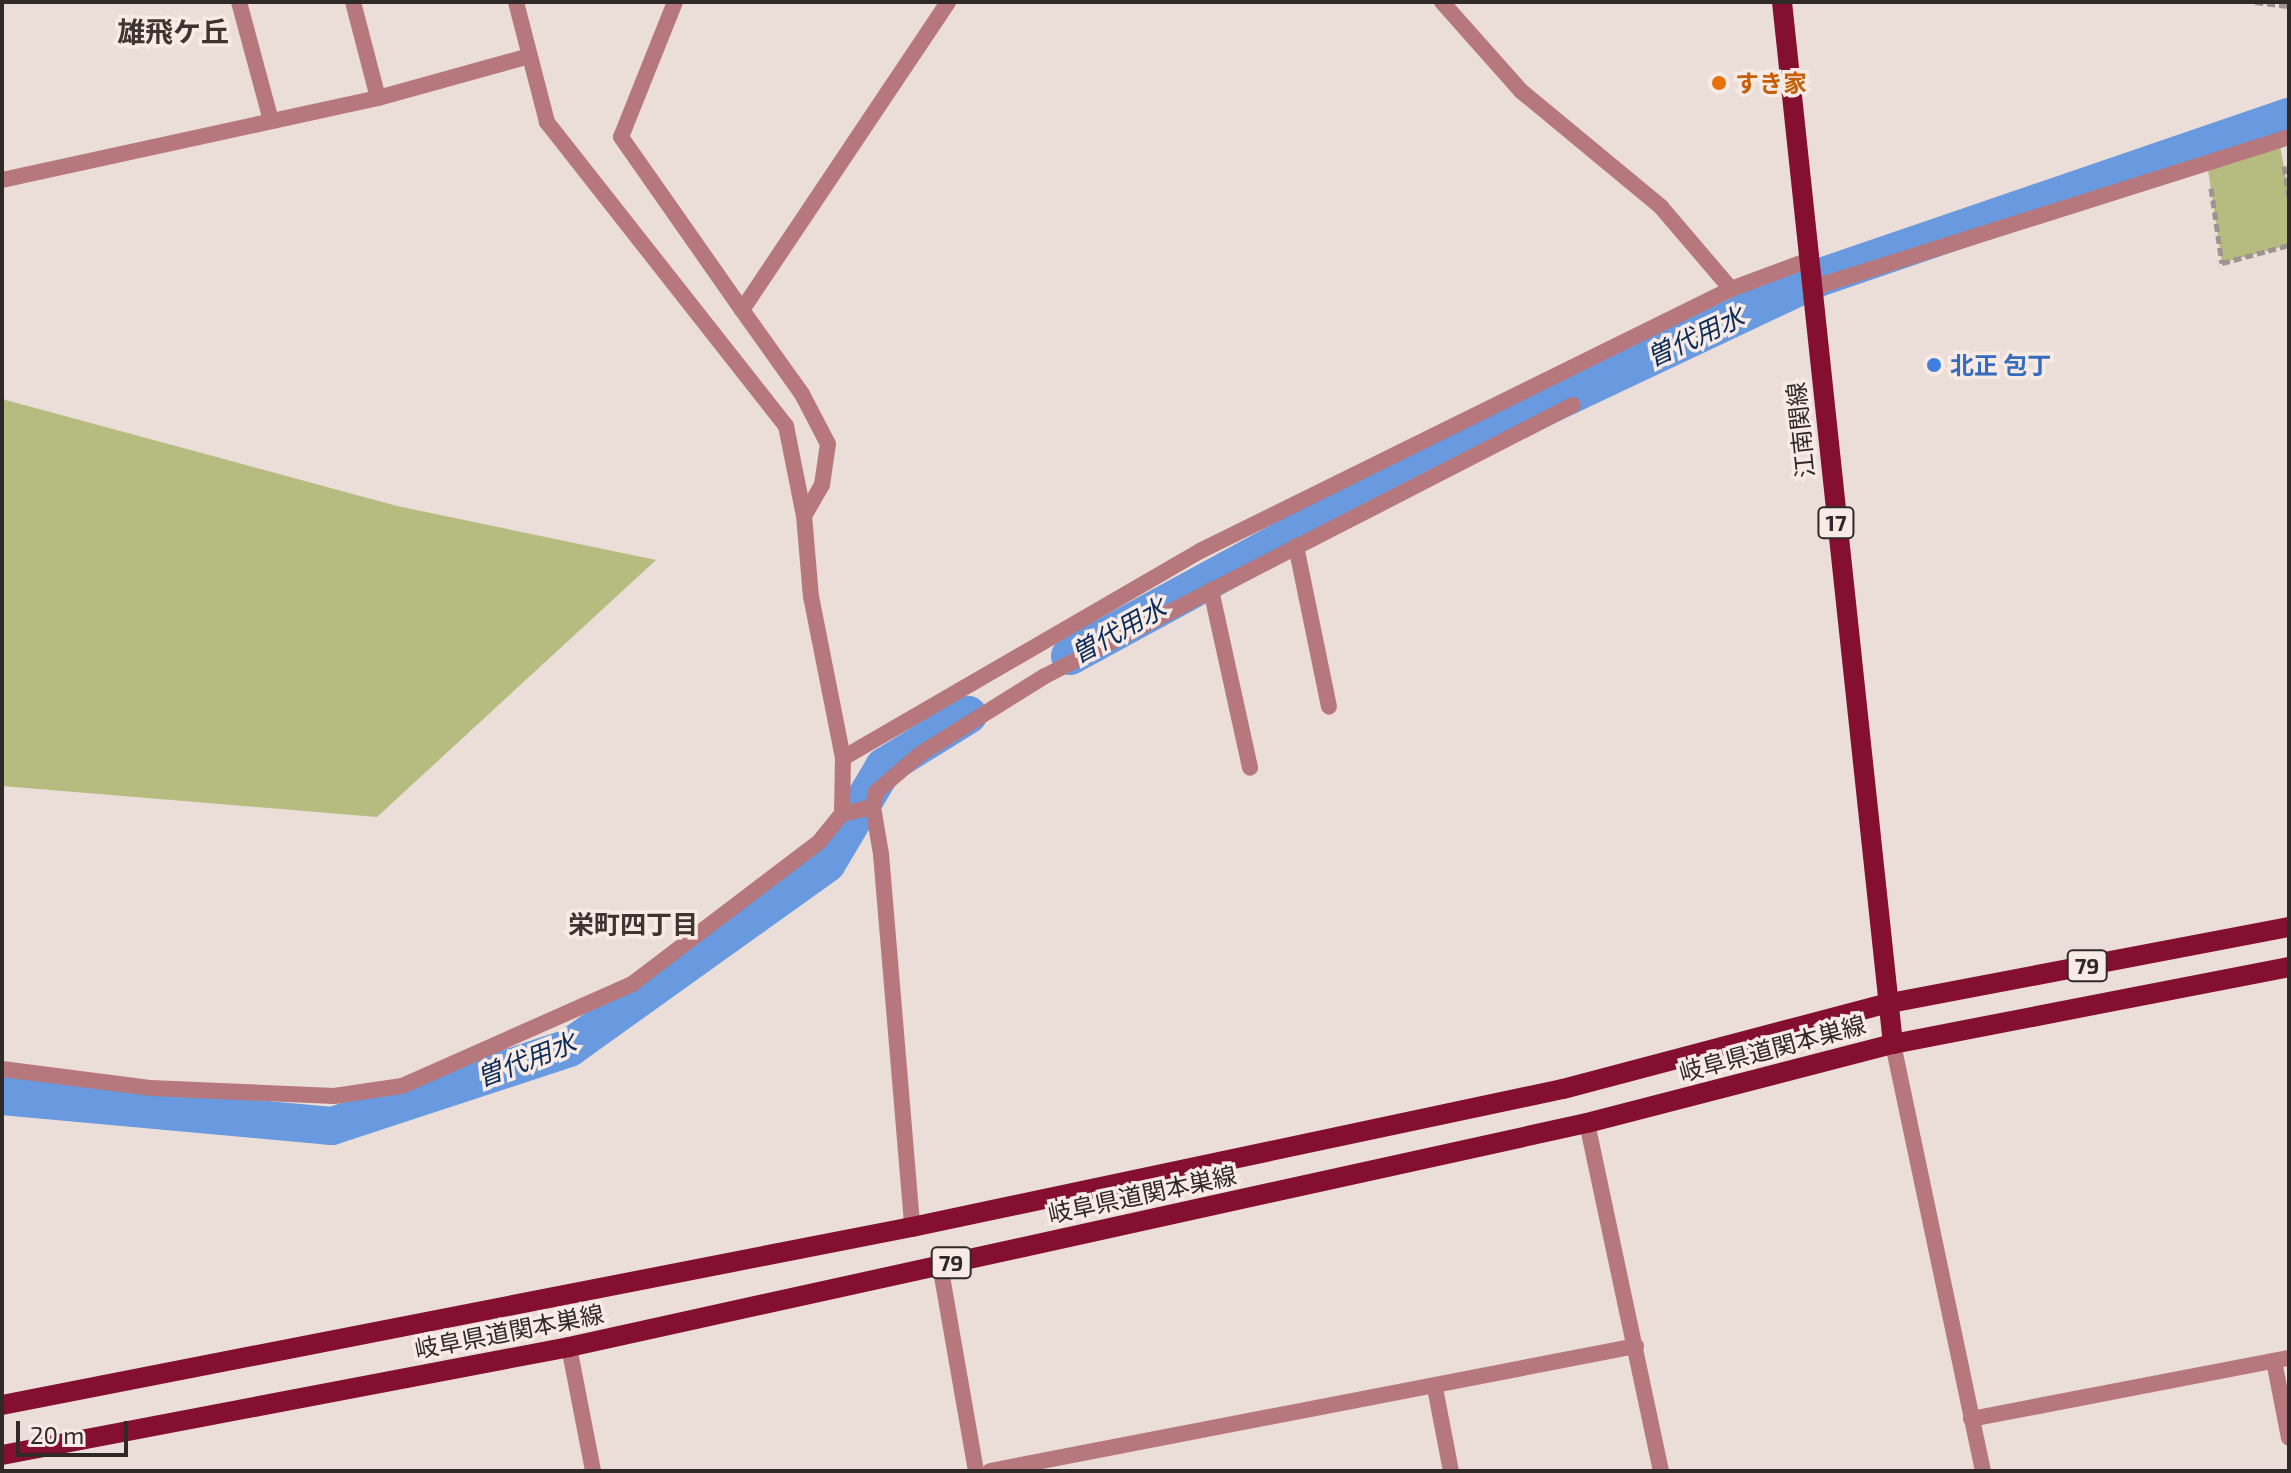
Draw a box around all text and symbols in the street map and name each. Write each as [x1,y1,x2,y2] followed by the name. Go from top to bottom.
[117,14,229,48] district label: 雄飛ケ丘
[1735,69,1807,97] place label: すき家
[1710,74,1728,92] marker: すき家
[1641,300,1749,372] water label: 曽代用水
[1950,351,2051,379] place label: 北正 包丁
[1925,356,1943,374] marker: 北正 包丁
[1781,381,1819,479] street label: 江南関線
[1816,505,1856,541] road number: 17
[1065,591,1171,669] water label: 曽代用水
[568,908,698,940] district label: 栄町四丁目
[2065,948,2109,984] road number: 79
[1676,1009,1868,1087] street label: 岐阜県道関本巣線
[472,1026,580,1092] water label: 曽代用水
[1045,1160,1239,1228] street label: 岐阜県道関本巣線
[929,1245,973,1281] road number: 79
[412,1299,606,1363] street label: 岐阜県道関本巣線
[20,1405,132,1455] scale bar
[30,1420,84,1449] text: 20 m

